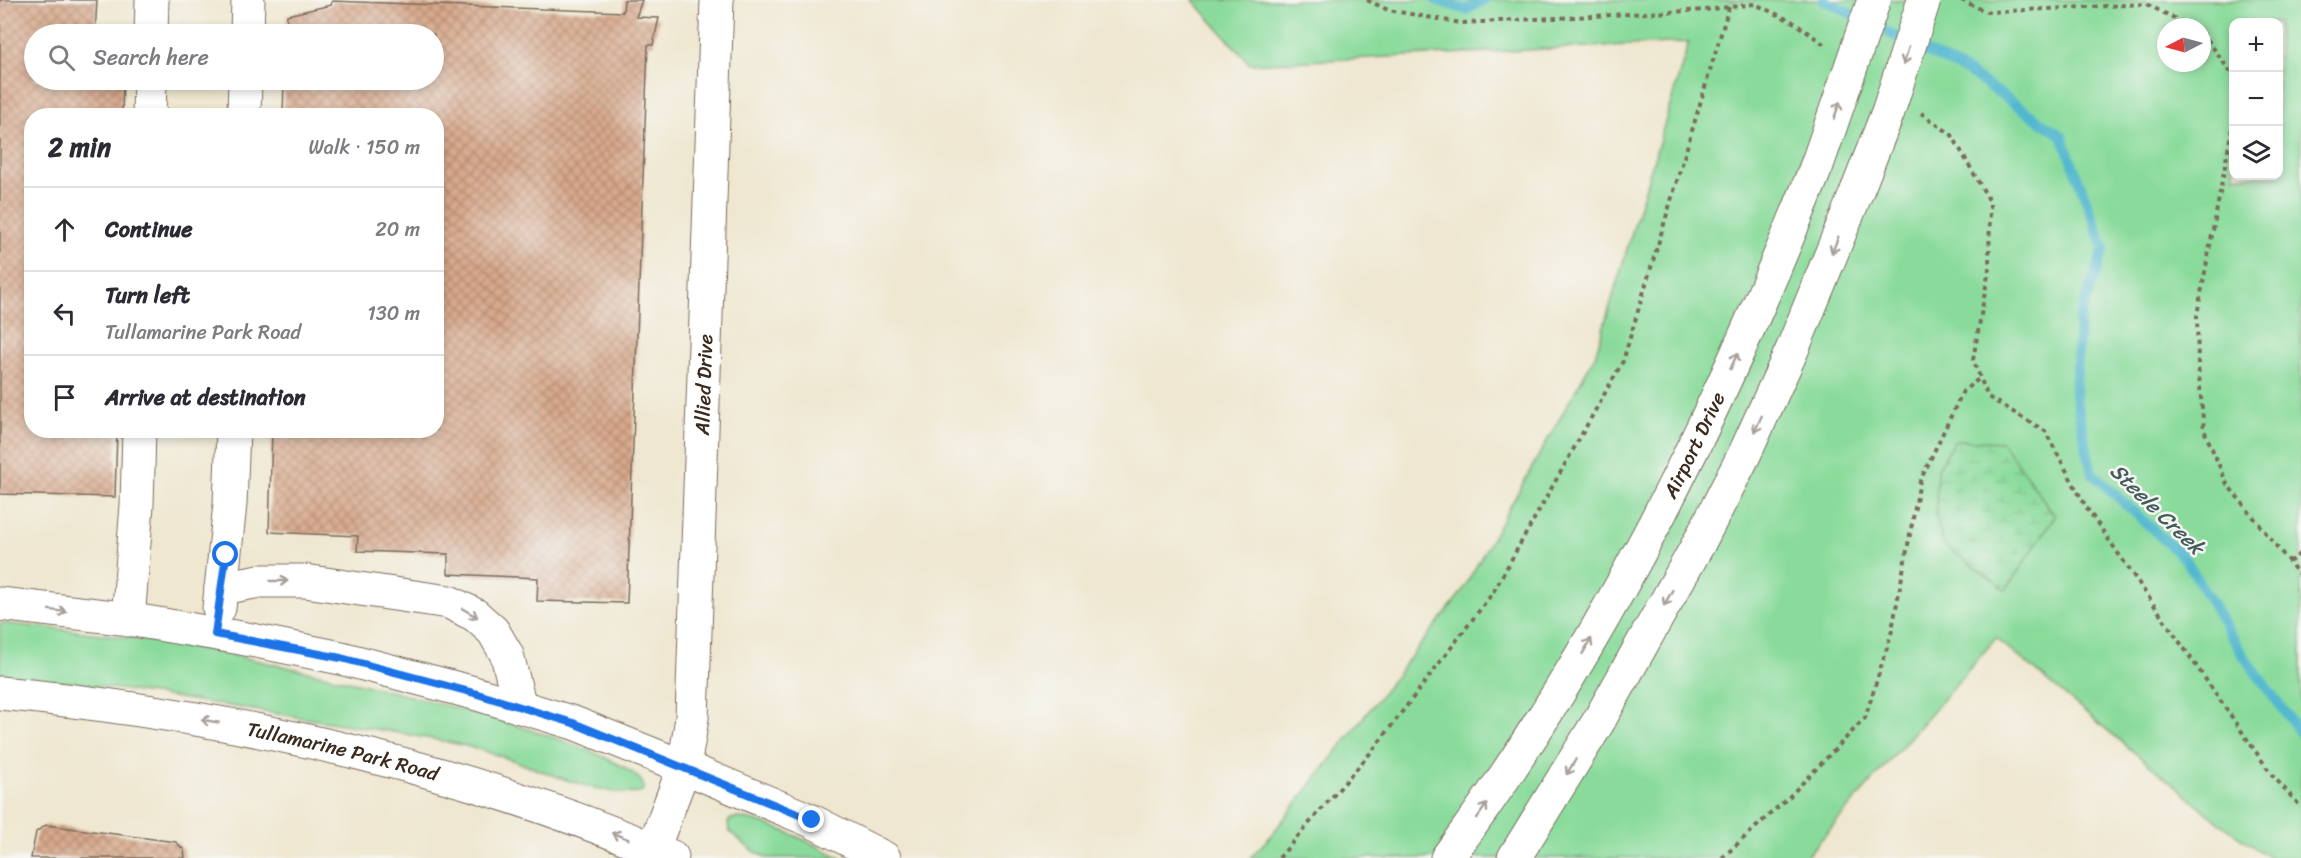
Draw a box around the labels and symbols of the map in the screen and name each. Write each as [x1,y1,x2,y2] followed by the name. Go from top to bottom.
[2157,18,2211,72] north arrow
[1900,46,1911,65] one-way arrow
[1832,101,1843,119] one-way arrow
[1829,236,1840,254] one-way arrow
[684,333,723,437] street label: Allied Drive
[1729,353,1740,371] one-way arrow
[1653,386,1735,505] street label: Airport Drive
[1752,415,1763,433] one-way arrow
[2101,454,2215,566] water label: Steele Creek
[212,541,238,567] route start
[269,575,289,587] one-way arrow
[1662,589,1674,606] one-way arrow
[48,605,68,616] one-way arrow
[461,607,478,619] one-way arrow
[1581,638,1593,655] one-way arrow
[244,711,444,791] street label: Tullamarine Park Road
[201,716,221,727] one-way arrow
[1565,758,1577,775] one-way arrow
[1476,803,1488,819] one-way arrow
[798,806,824,832] route end
[611,830,629,841] one-way arrow

